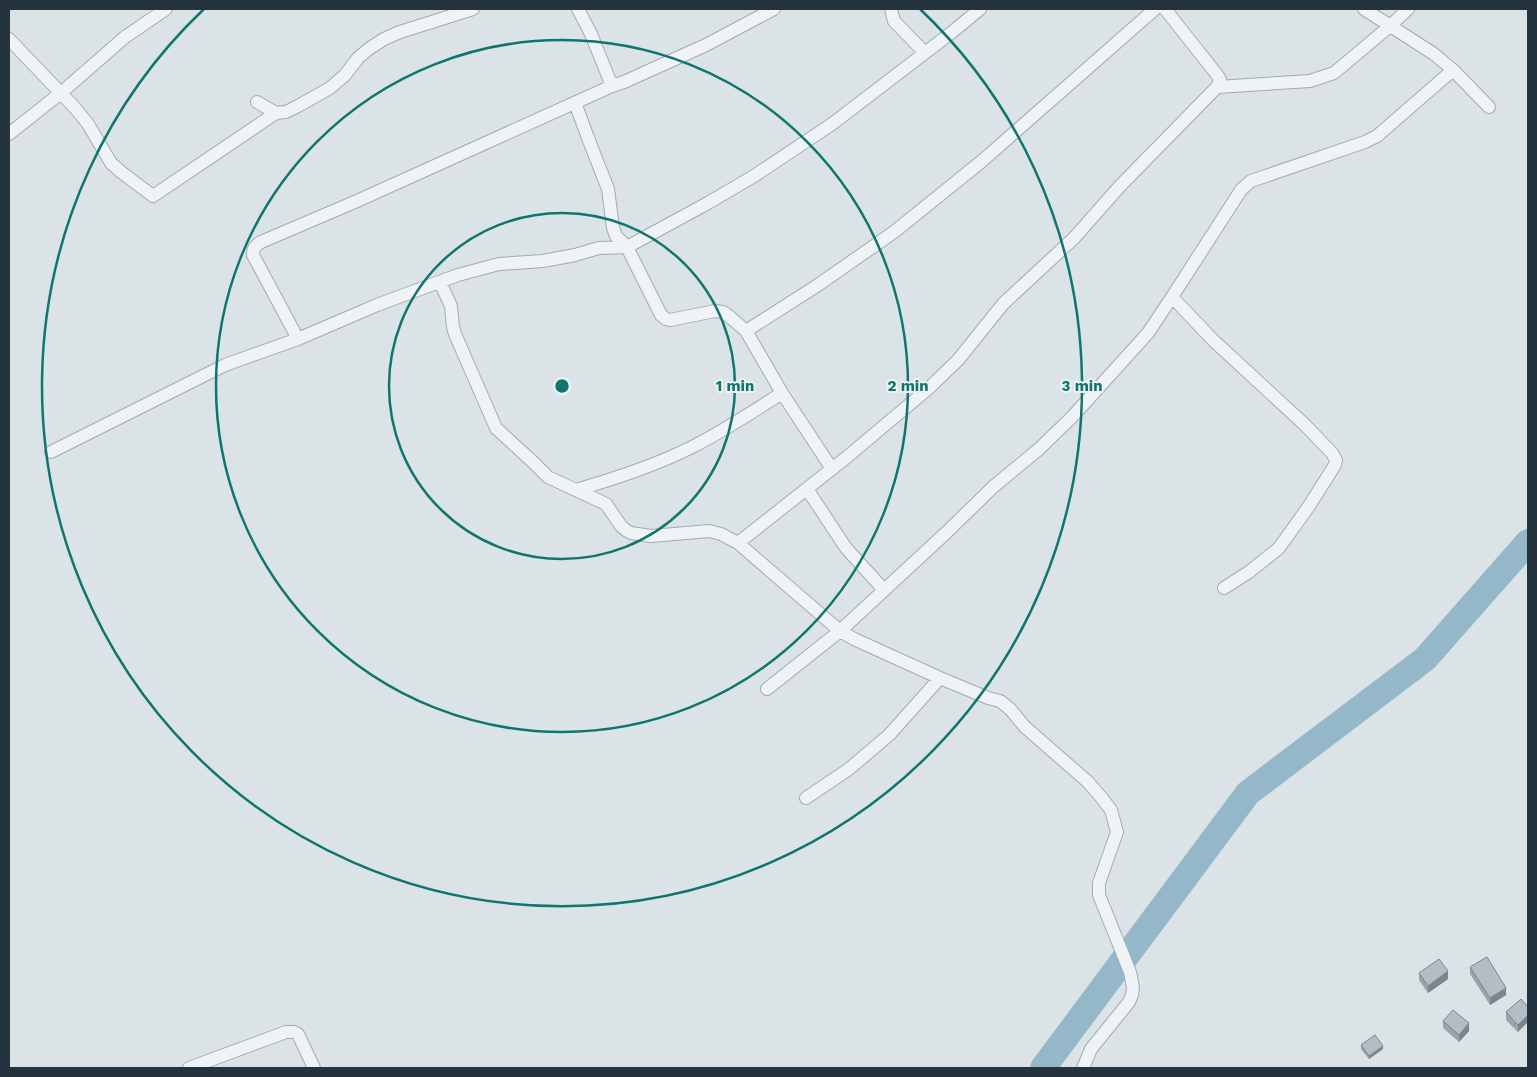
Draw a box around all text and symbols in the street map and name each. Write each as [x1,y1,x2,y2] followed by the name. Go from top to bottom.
[553,377,571,395] centre of rings
[716,377,754,395] text: 1 min
[887,377,929,395] text: 2 min
[1062,377,1102,395] text: 3 min

